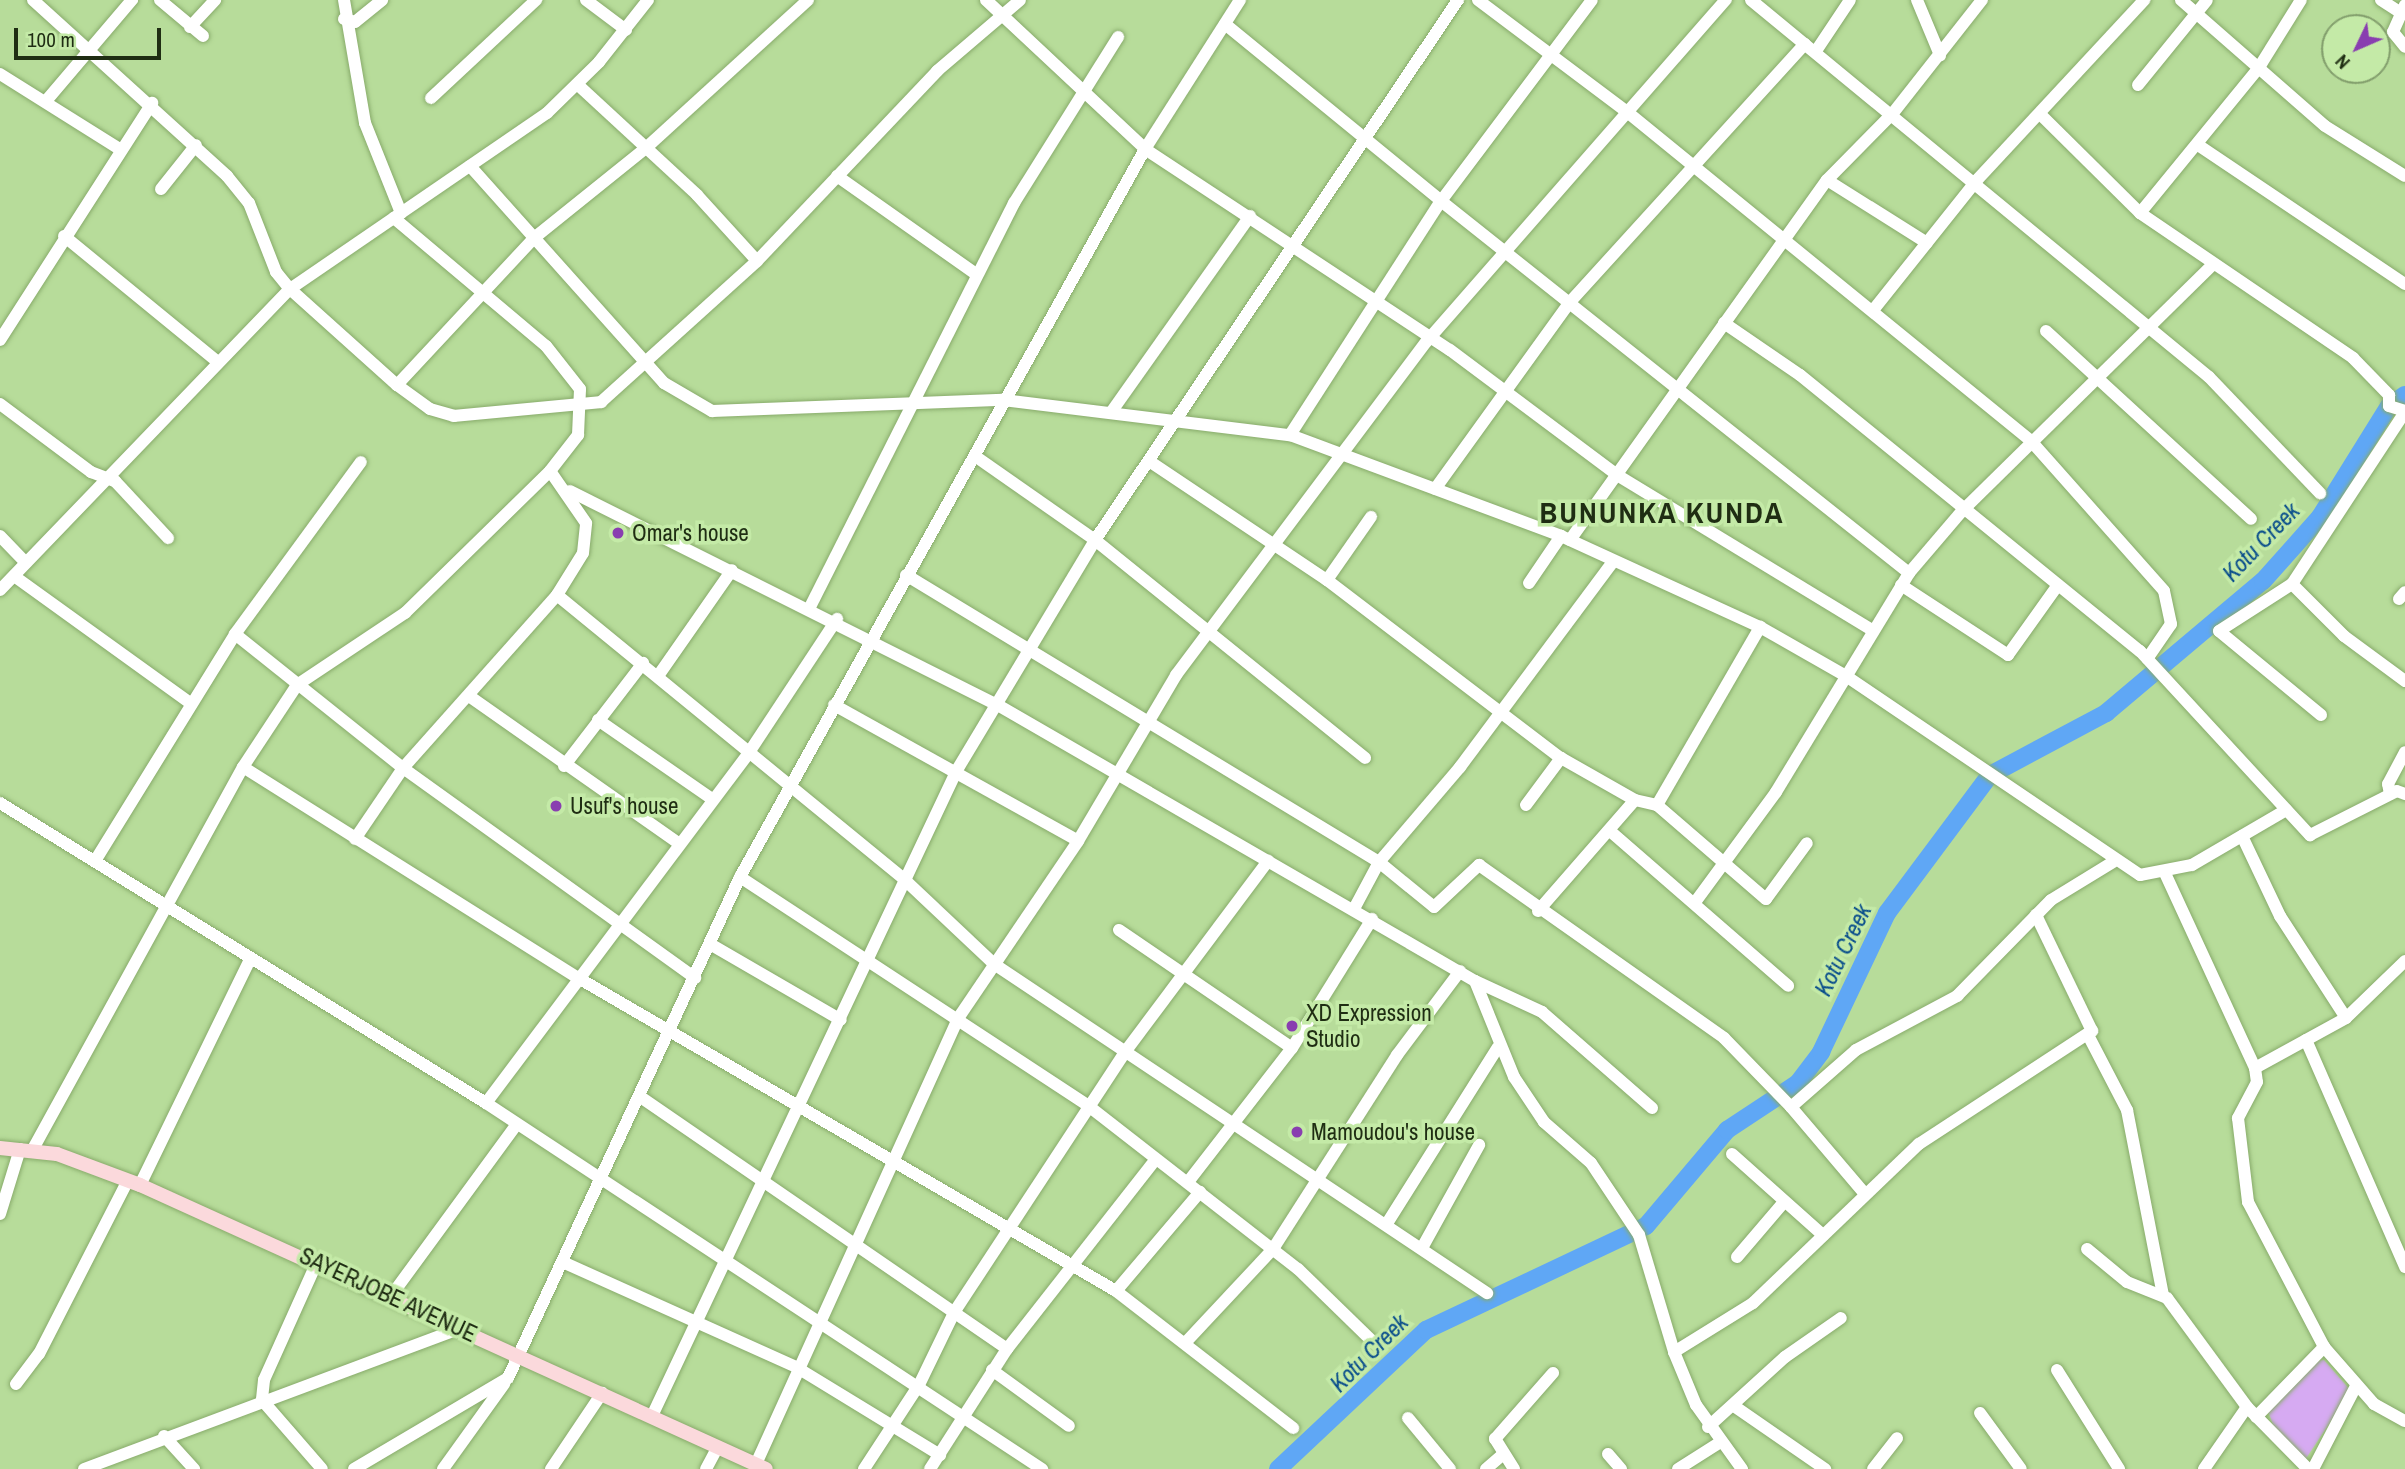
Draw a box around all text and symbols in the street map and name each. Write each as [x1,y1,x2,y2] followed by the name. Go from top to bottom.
[18,14,164,58] scale bar
[2321,14,2391,84] north arrow
[27,25,75,54] text: 100 m
[2329,49,2356,75] text: N
[1541,494,1783,530] district label: BUNUNKA KUNDA
[2216,497,2306,587] water label: Kotu Creek
[632,519,749,547] place label: Omar's house
[610,525,626,541] marker: Omar's house
[570,792,678,820] place label: Usuf's house
[548,798,564,814] marker: Usuf's house
[1808,899,1878,1001] water label: Kotu Creek
[1306,999,1432,1053] place label: XD Expression Studio
[1284,1018,1300,1034] marker: XD Expression Studio
[1311,1118,1475,1146] place label: Mamoudou's house
[1289,1124,1305,1140] marker: Mamoudou's house
[295,1242,481,1348] street label: SAYERJOBE AVENUE
[1324,1308,1414,1398] water label: Kotu Creek

